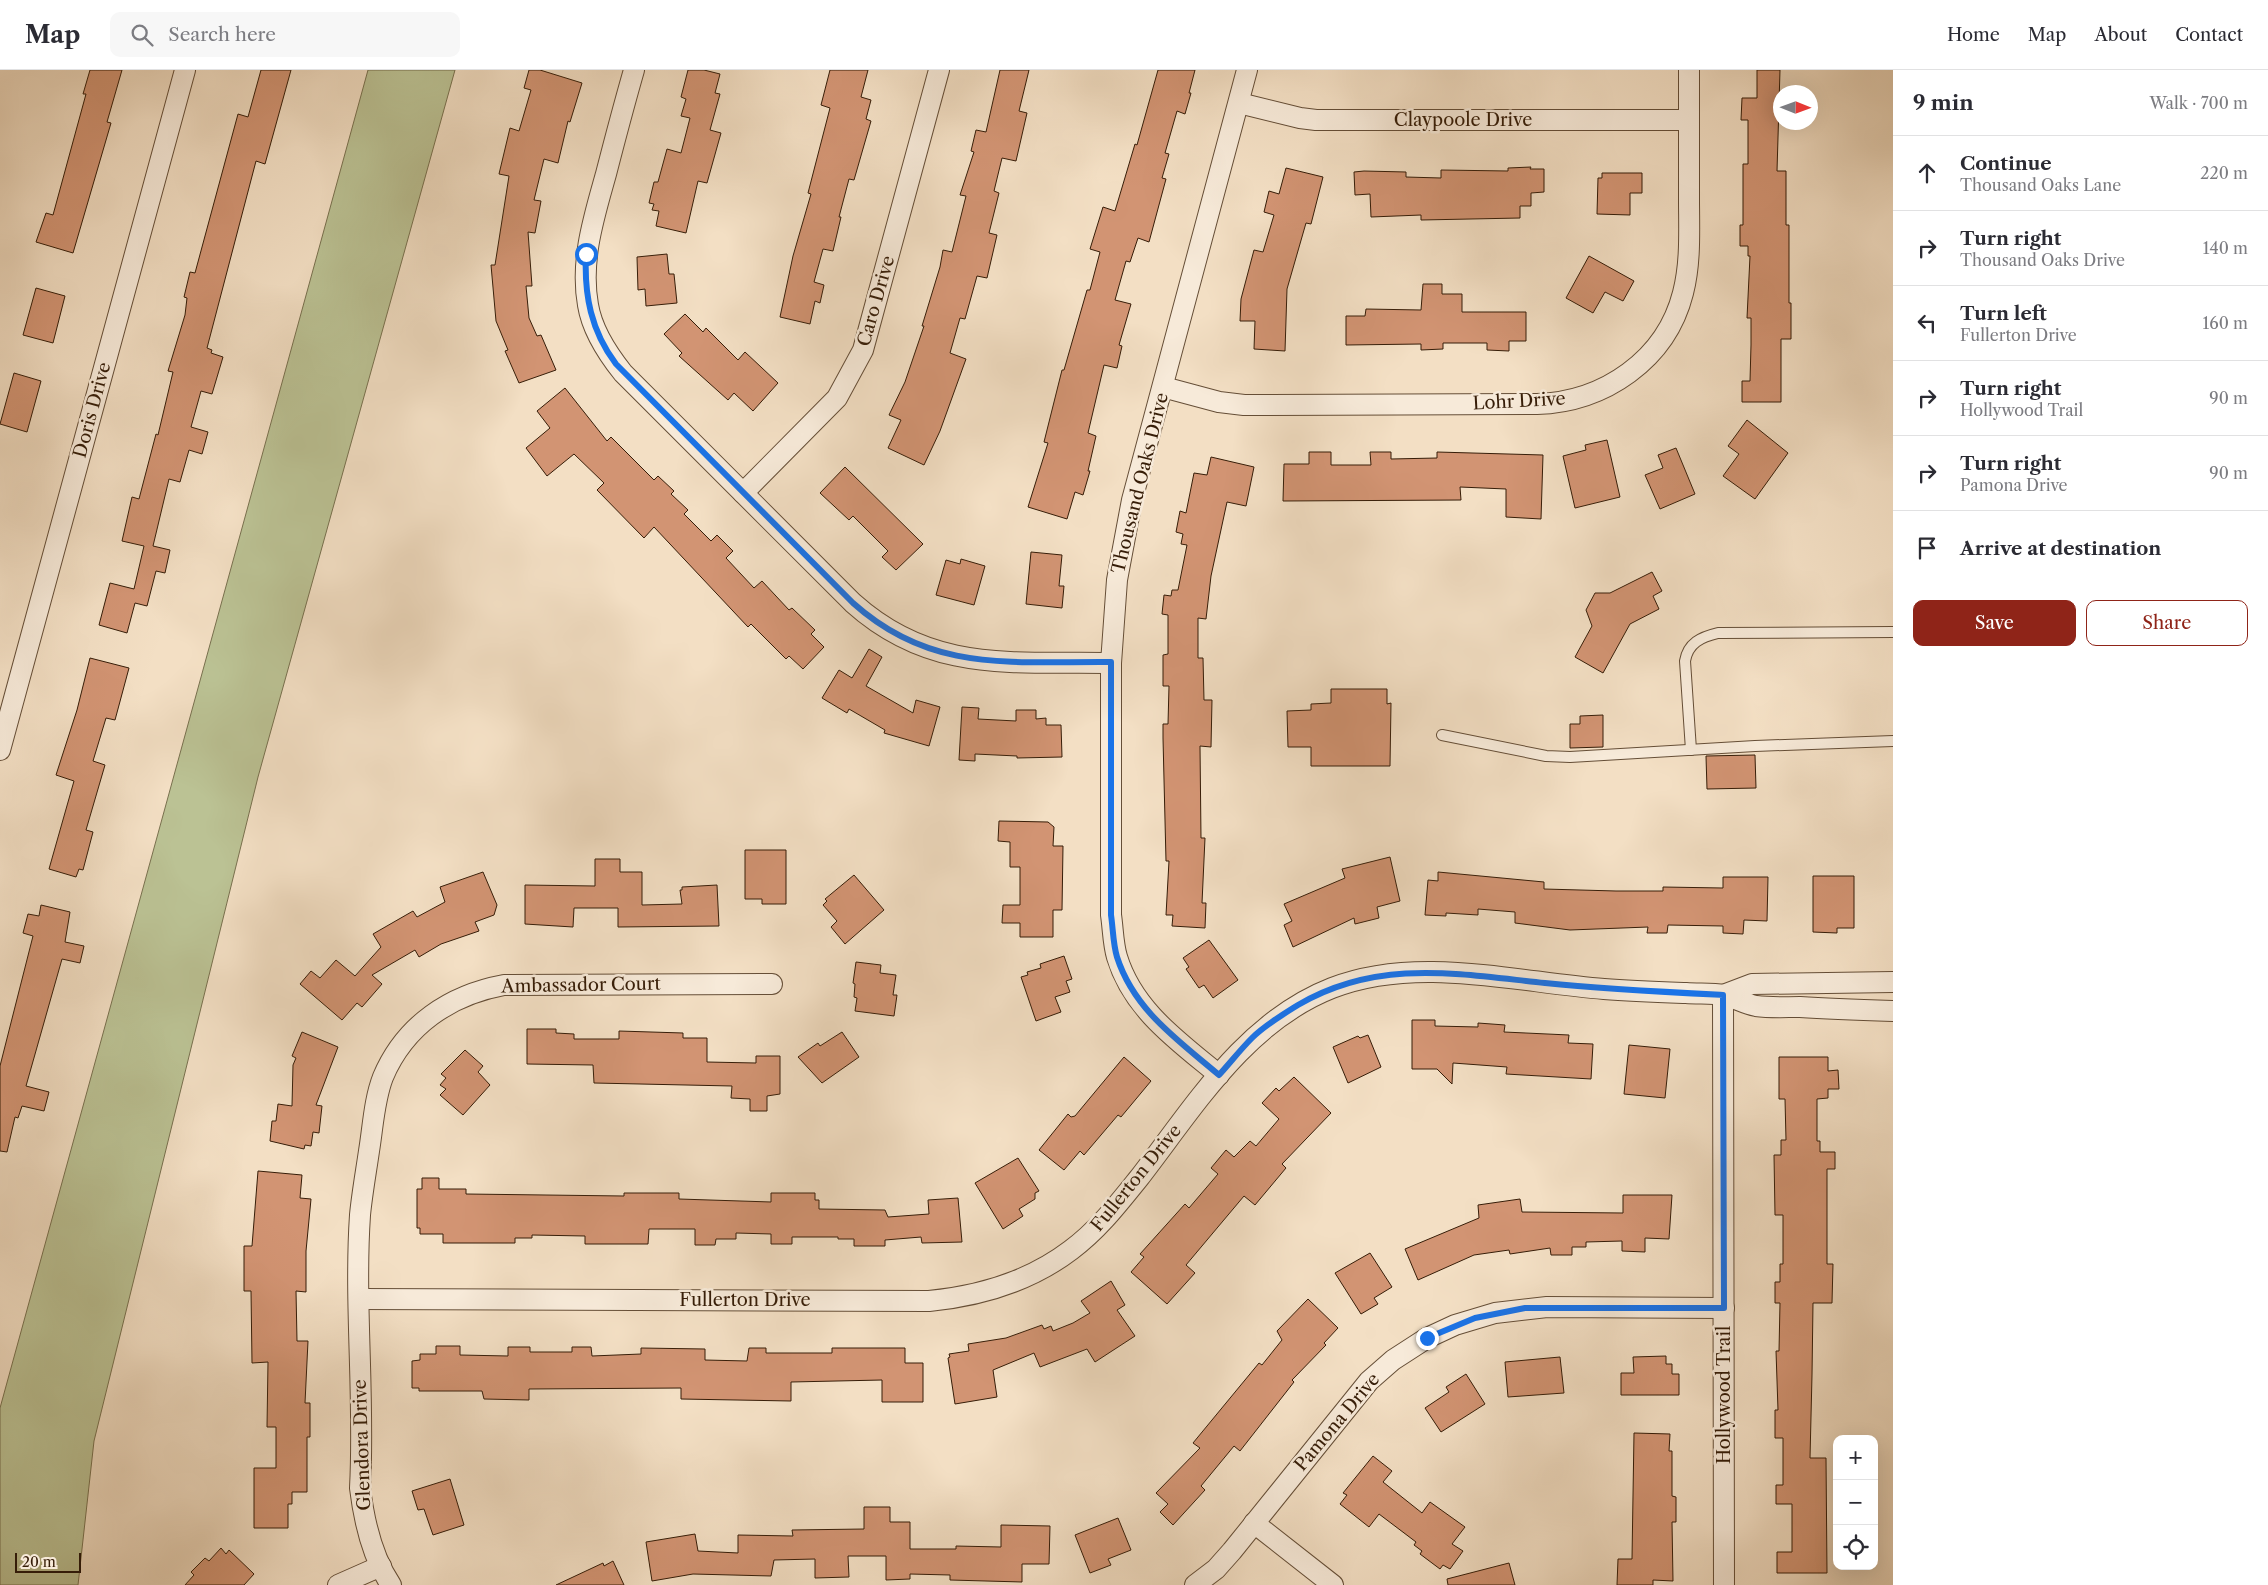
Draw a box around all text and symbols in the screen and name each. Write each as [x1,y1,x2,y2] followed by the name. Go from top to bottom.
[110,12,460,57] search box
[25,20,80,49] text: Map
[128,21,156,49] icon: search
[168,23,276,46] text: Search here
[1947,24,2000,46] text: Home
[2028,24,2066,46] text: Map
[2094,24,2147,46] text: About
[2175,24,2243,46] text: Contact
[1773,85,1818,130] north arrow
[1913,90,1974,115] text: 9 min
[2149,93,2248,113] text: Walk · 700 m
[1394,109,1532,131] street label: Claypoole Drive
[1960,152,2052,175] text: Continue
[1913,159,1941,187] icon: ahead
[2200,163,2248,183] text: 220 m
[1960,175,2121,195] text: Thousand Oaks Lane
[1960,227,2061,250] text: Turn right
[1913,234,1941,262] icon: right
[2203,238,2248,258] text: 140 m
[575,243,598,266] route start
[1960,250,2125,270] text: Thousand Oaks Drive
[853,253,899,349] street label: Caro Drive
[1960,302,2047,325] text: Turn left
[1913,309,1941,337] icon: left
[2203,313,2248,333] text: 160 m
[1960,325,2077,345] text: Fullerton Drive
[69,360,115,460] street label: Doris Drive
[1960,377,2061,400] text: Turn right
[1913,384,1941,412] icon: right
[1472,388,1566,414] street label: Lohr Drive
[2209,388,2248,408] text: 90 m
[1107,390,1173,576] street label: Thousand Oaks Drive
[1960,400,2083,420] text: Hollywood Trail
[1960,452,2061,475] text: Turn right
[1913,459,1941,487] icon: right
[2209,463,2248,483] text: 90 m
[1960,475,2068,495] text: Pamona Drive
[1913,534,1941,562] icon: arrive
[1960,537,2161,560] text: Arrive at destination
[1913,600,2076,646] button: Save
[2086,600,2248,646] button: Share
[500,973,662,997] street label: Ambassador Court
[1086,1120,1186,1236] street label: Fullerton Drive
[679,1289,811,1311] street label: Fullerton Drive
[1713,1326,1735,1464] street label: Hollywood Trail
[1416,1327,1439,1350] route end
[1290,1369,1384,1475] street label: Pamona Drive
[349,1379,375,1511] street label: Glendora Drive
[1833,1435,1878,1570] map controls
[1833,1435,1878,1480] button: +
[1833,1480,1878,1525] button: −
[1833,1525,1878,1570] button: locate
[15,1550,81,1573] scale bar
[22,1553,56,1571] text: 20 m

